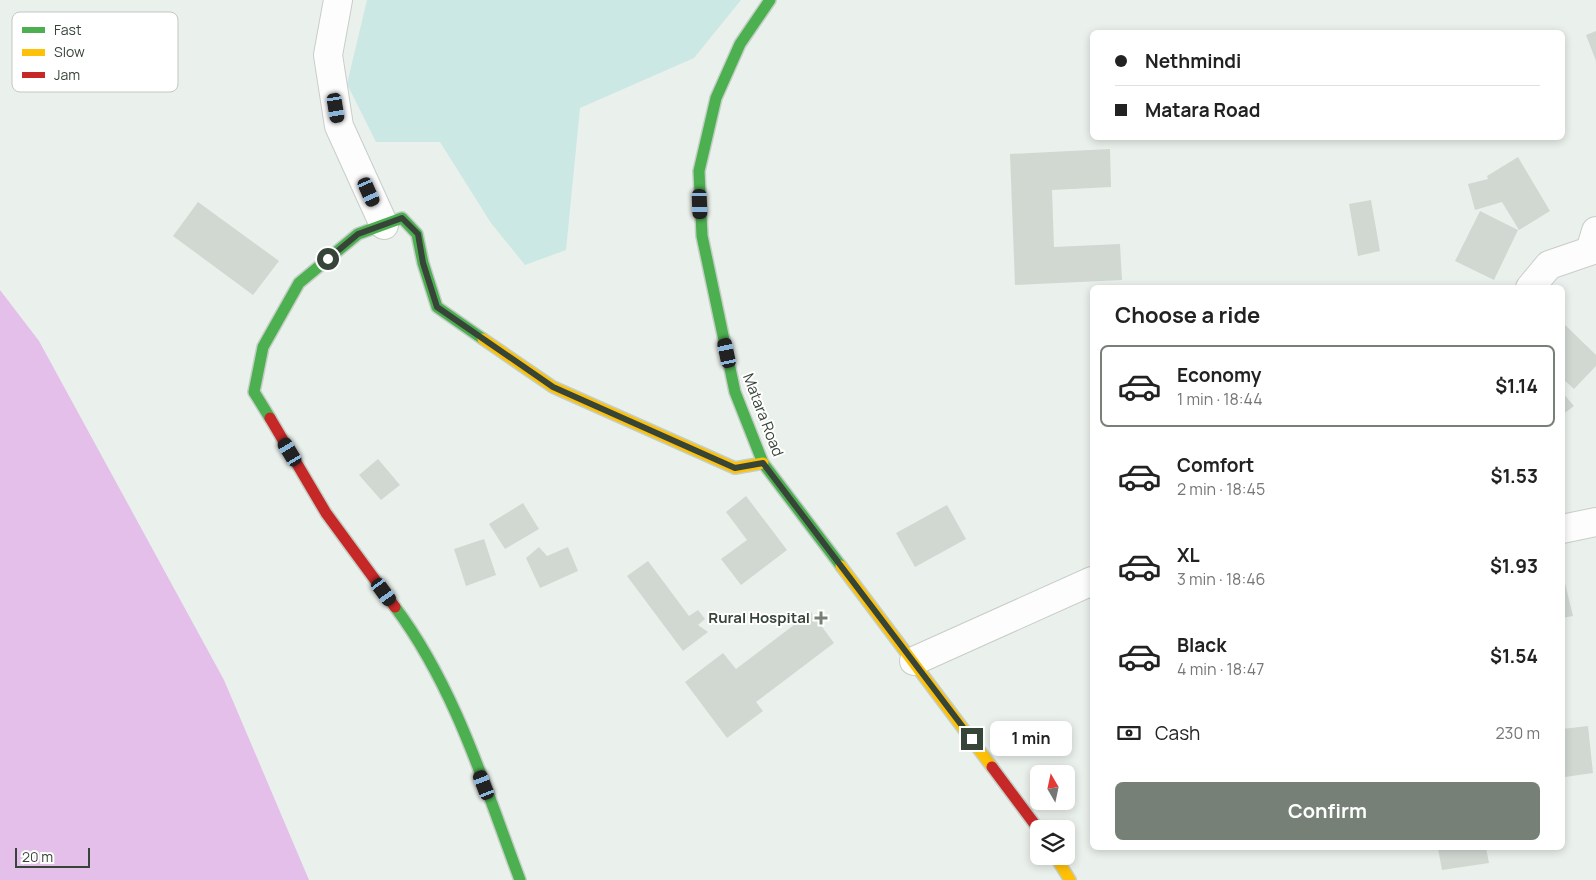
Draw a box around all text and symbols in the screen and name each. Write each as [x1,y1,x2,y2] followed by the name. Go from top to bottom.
[12,12,178,92] legend
[54,20,82,39] text: Fast
[54,42,85,61] text: Slow
[1145,48,1241,74] text: Nethmindi
[54,65,80,84] text: Jam
[326,92,345,124] car
[1145,97,1260,123] text: Matara Road
[356,175,381,209] car
[691,189,708,219] car
[317,248,339,270] route start
[1115,300,1260,330] text: Choose a ride
[716,337,737,369] car
[1177,362,1261,388] text: Economy
[1117,364,1162,409] icon: car
[738,370,789,459] street label: Matara Road
[1495,373,1538,399] text: $1.14
[1177,388,1263,410] text: 1 min · 18:44
[275,435,304,469] car
[1177,452,1254,478] text: Comfort
[1117,454,1162,499] icon: car
[1491,463,1538,489] text: $1.53
[1177,478,1265,500] text: 2 min · 18:45
[1177,542,1200,568] text: XL
[1117,544,1162,589] icon: car
[1490,553,1538,579] text: $1.93
[1177,568,1266,590] text: 3 min · 18:46
[369,575,398,609] car
[708,607,810,628] place label: Rural Hospital
[814,611,828,625] marker: Rural Hospital
[1177,632,1226,658] text: Black
[1117,634,1162,679] icon: car
[1490,643,1538,669] text: $1.54
[1177,658,1264,680] text: 4 min · 18:47
[1115,719,1143,747] icon: cash
[1155,720,1200,746] text: Cash
[990,722,1072,756] callout: 1 min
[1496,722,1540,744] text: 230 m
[1011,727,1051,749] text: 1 min
[961,728,983,750] route end
[1030,765,1075,810] north arrow
[1030,765,1075,865] map controls
[471,768,496,802] car
[1115,782,1540,840] button: Confirm
[1030,820,1075,865] button: layers
[15,845,90,868] scale bar
[22,847,53,866] text: 20 m

